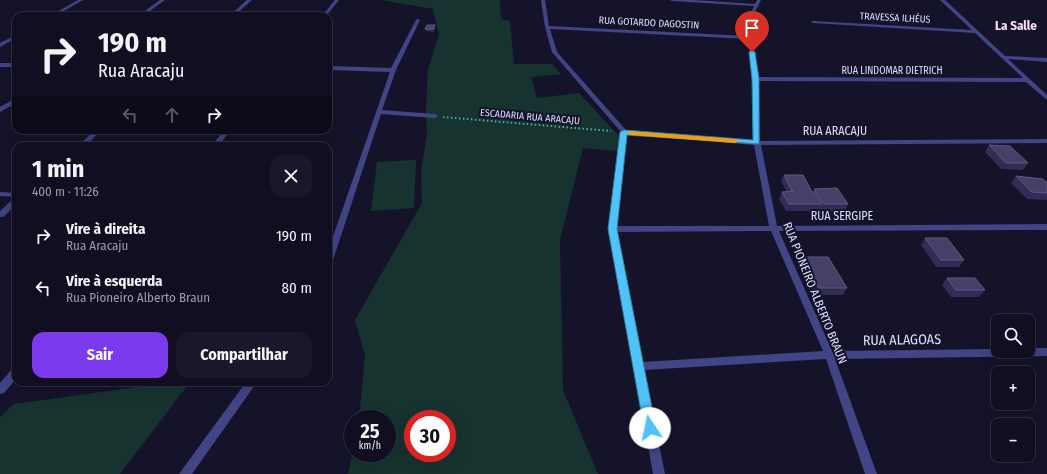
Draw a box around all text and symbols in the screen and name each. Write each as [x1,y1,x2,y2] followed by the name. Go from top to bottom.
[859,8,931,26] street label: TRAVESSA ILHÉUS
[735,11,769,52] pin
[598,14,700,32] street label: RUA GOTARDO DAGOSTIN
[741,17,763,39] icon: arrive
[995,18,1037,33] district label: La Salle
[98,26,167,59] text: 190 m
[32,28,84,80] icon: right
[98,60,184,82] text: Rua Aracaju
[841,65,943,77] street label: RUA LINDOMAR DIETRICH
[119,104,141,126] icon: left
[161,104,183,126] icon: ahead
[203,104,225,126] icon: right
[480,107,581,127] street label: ESCADARIA RUA ARACAJU
[803,124,867,138] street label: RUA ARACAJU
[32,155,84,183] text: 1 min
[270,155,312,197] button: close
[32,184,99,199] text: 400 m · 11:26
[811,209,874,223] street label: RUA SERGIPE
[66,220,145,238] text: Vire à direita
[780,220,850,366] street label: RUA PIONEIRO ALBERTO BRAUN
[32,225,54,247] icon: right
[276,227,312,245] text: 190 m
[66,238,128,253] text: Rua Aracaju
[66,272,163,290] text: Vire à esquerda
[32,277,54,299] icon: left
[282,279,312,297] text: 80 m
[66,290,210,305] text: Rua Pioneiro Alberto Braun
[991,314,1035,462] map controls
[991,314,1035,358] button: search
[863,331,941,349] street label: RUA ALAGOAS
[32,332,168,378] button: Sair
[176,332,312,378] button: Compartilhar
[991,366,1035,410] button: +
[629,407,671,449] position arrow
[404,410,456,462] speed limit sign: 30
[991,418,1035,462] button: −
[360,419,380,443] text: 25
[359,440,381,452] text: km/h

